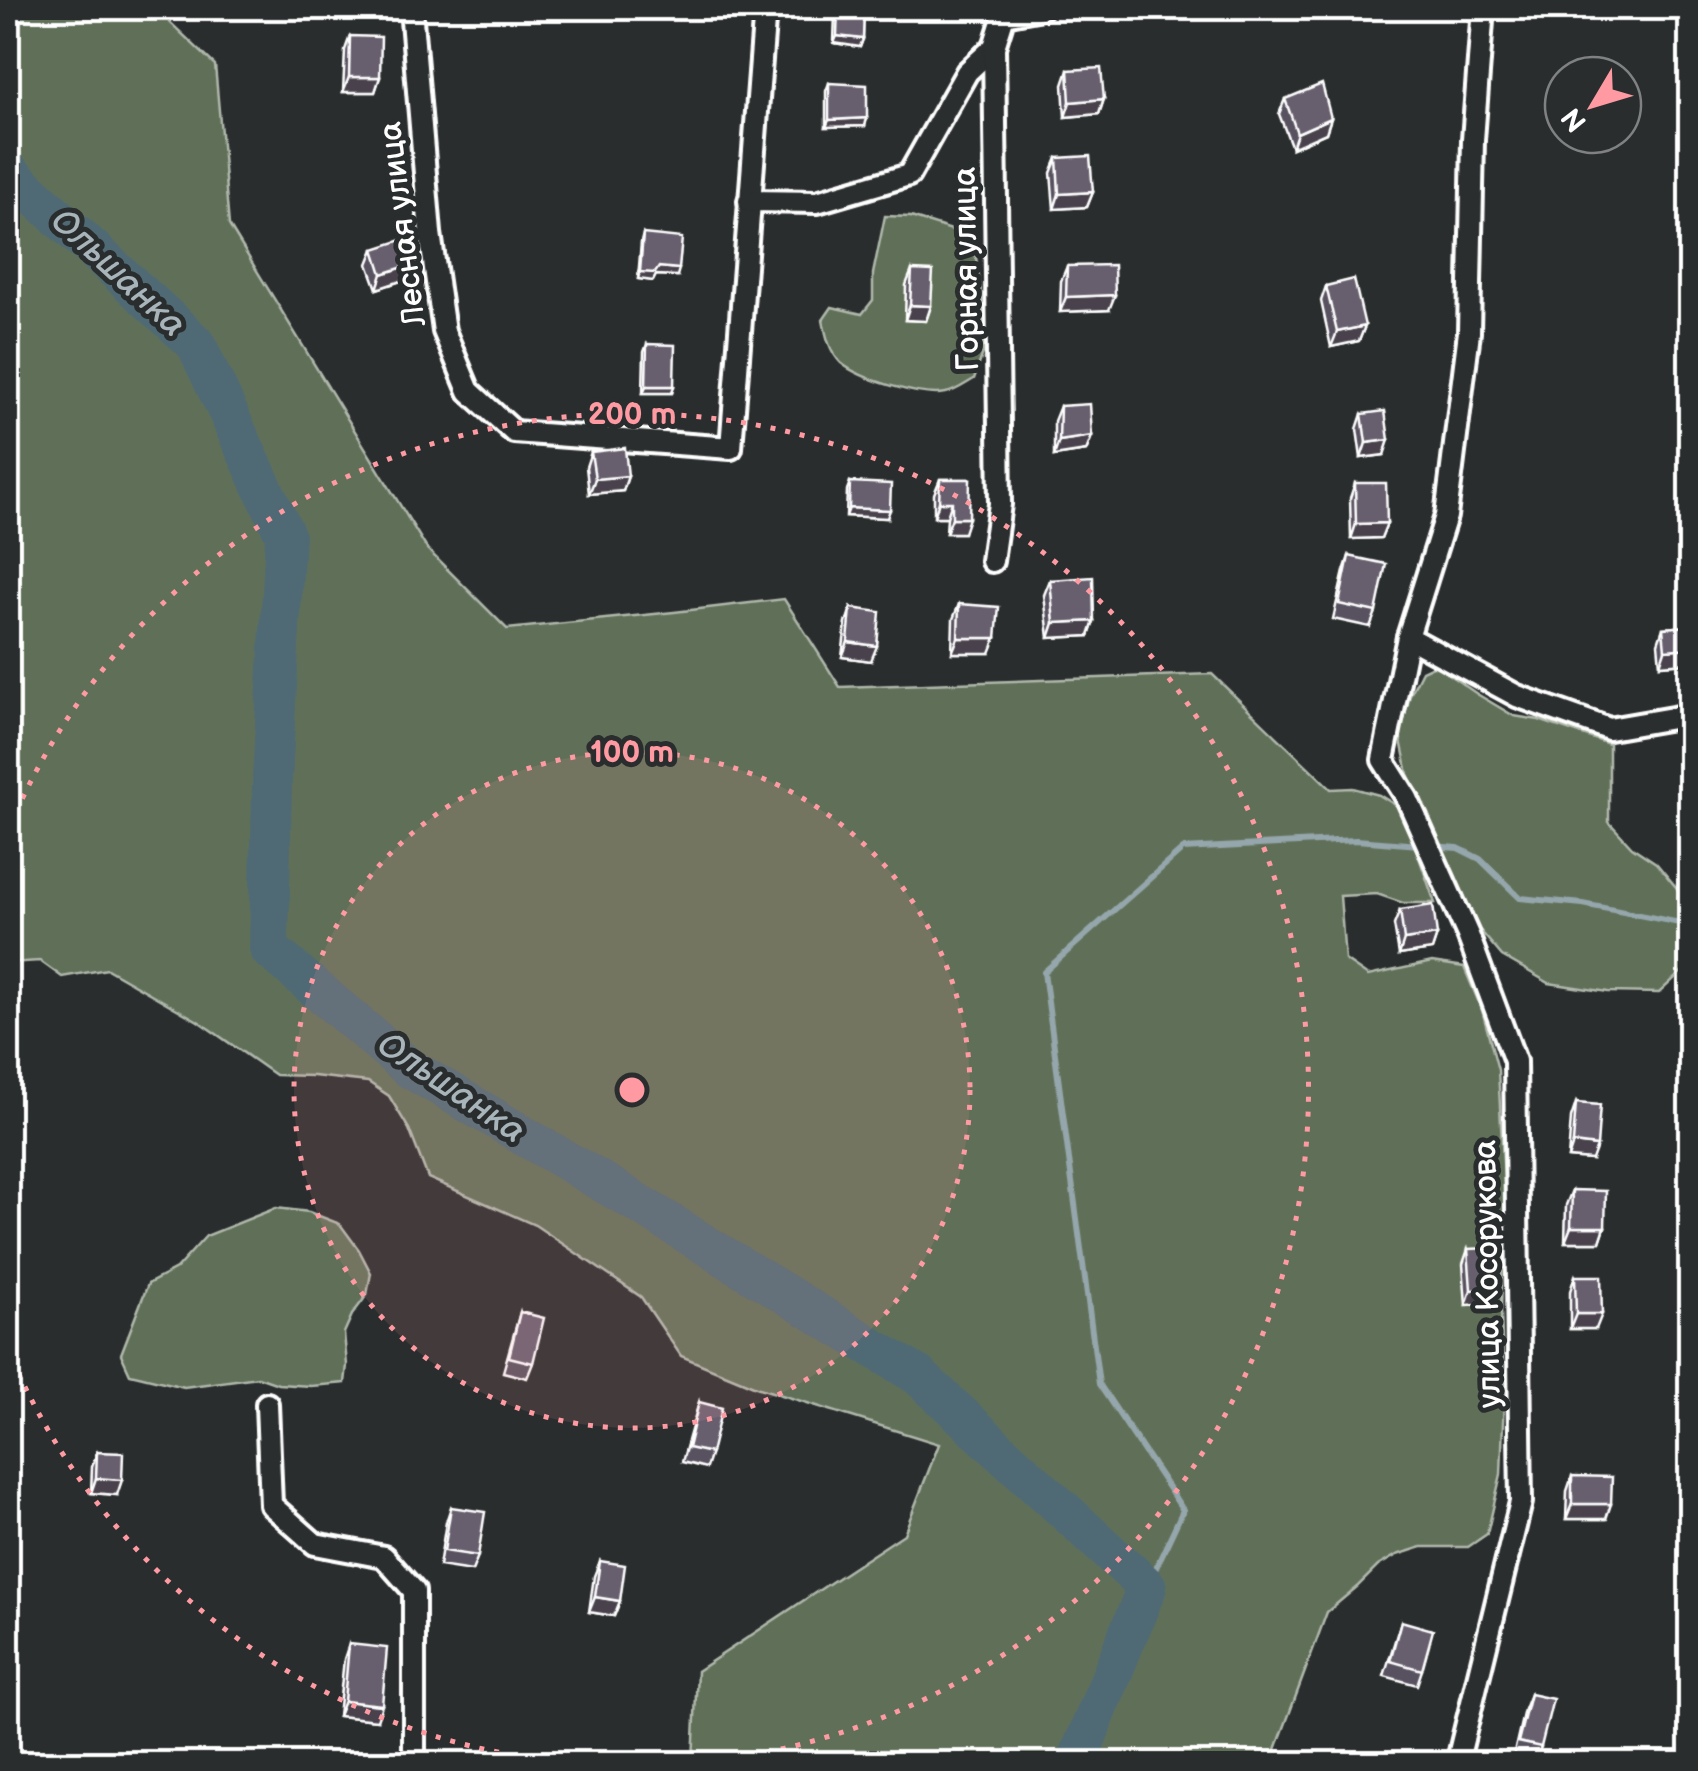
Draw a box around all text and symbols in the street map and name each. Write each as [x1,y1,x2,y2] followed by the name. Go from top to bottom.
[1543,55,1643,155] north arrow
[1555,101,1594,138] text: N
[371,119,435,330] street label: Лесная улица
[946,166,988,372] street label: Горная улица
[41,200,195,346] water label: Ольшанка
[588,397,676,433] text: 200 m
[590,735,674,771] text: 100 m
[369,1023,533,1153] water label: Ольшанка
[614,1072,650,1108] centre of rings
[1466,1139,1510,1409] street label: улица Косорукова

